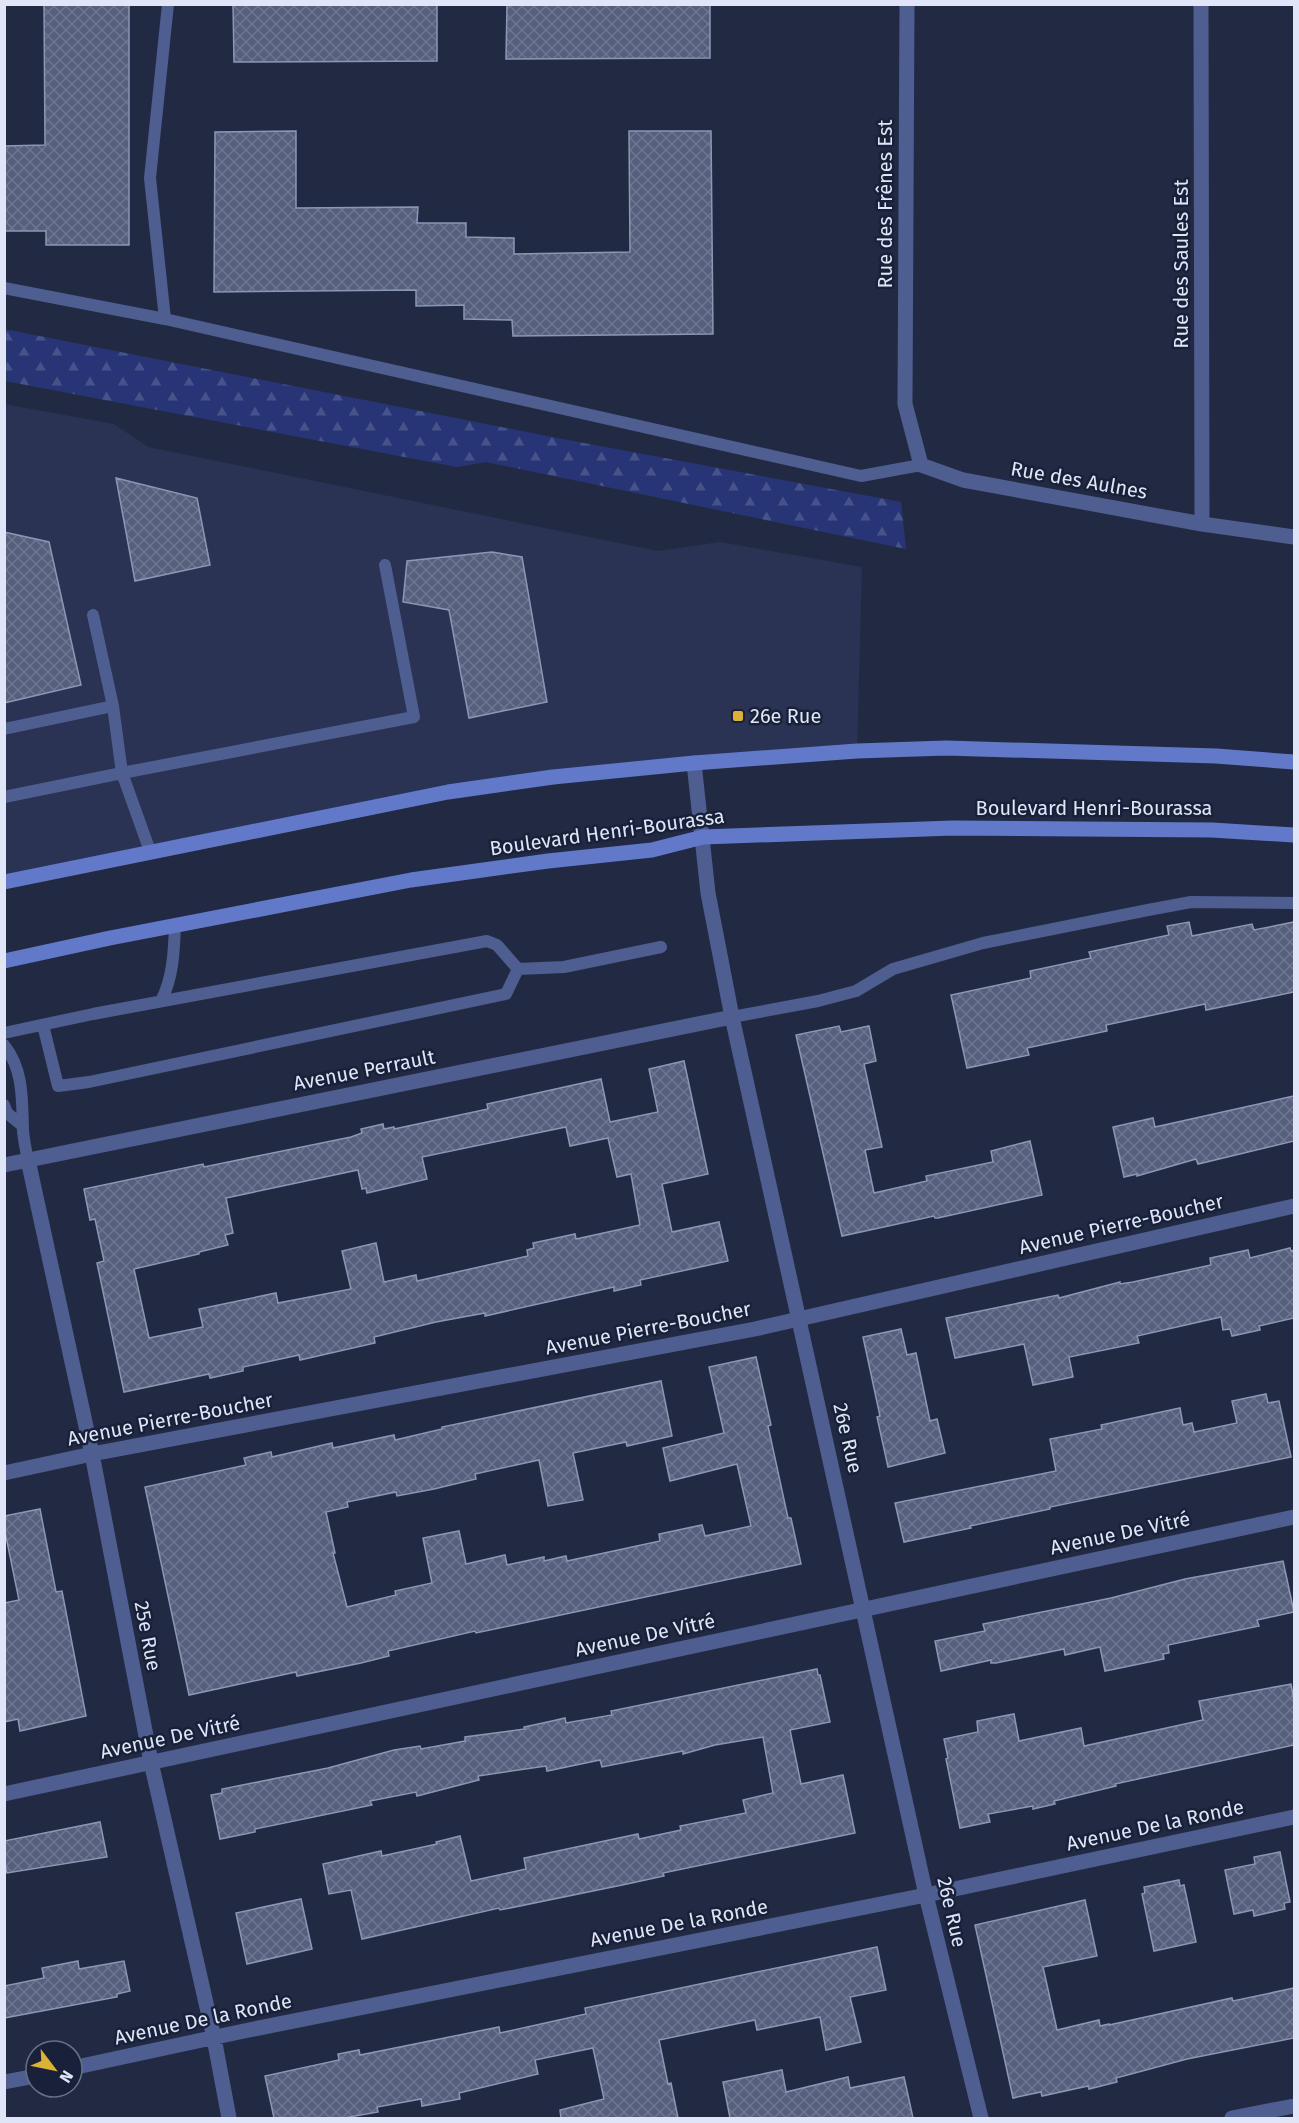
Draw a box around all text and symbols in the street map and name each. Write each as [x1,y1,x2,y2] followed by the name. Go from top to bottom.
[873,119,897,289] street label: Rue des Frênes Est
[1169,179,1193,349] street label: Rue des Saules Est
[1009,456,1149,504] street label: Rue des Aulnes
[750,704,821,728] place label: 26e Rue
[731,709,745,723] marker: 26e Rue
[976,796,1212,820] street label: Boulevard Henri-Bourassa
[488,804,726,860] street label: Boulevard Henri-Bourassa
[291,1044,438,1096] street label: Avenue Perrault
[1016,1189,1226,1259] street label: Avenue Pierre-Boucher
[543,1296,753,1360] street label: Avenue Pierre-Boucher
[65,1387,275,1451] street label: Avenue Pierre-Boucher
[828,1401,868,1475] street label: 26e Rue
[1048,1506,1192,1560] street label: Avenue De Vitré
[129,1599,167,1673] street label: 25e Rue
[573,1608,717,1662] street label: Avenue De Vitré
[98,1710,242,1764] street label: Avenue De Vitré
[1064,1794,1246,1856] street label: Avenue De la Ronde
[932,1875,972,1949] street label: 26e Rue
[588,1894,770,1952] street label: Avenue De la Ronde
[112,1988,294,2050] street label: Avenue De la Ronde
[24,2039,84,2099] north arrow
[55,2067,77,2086] text: N

